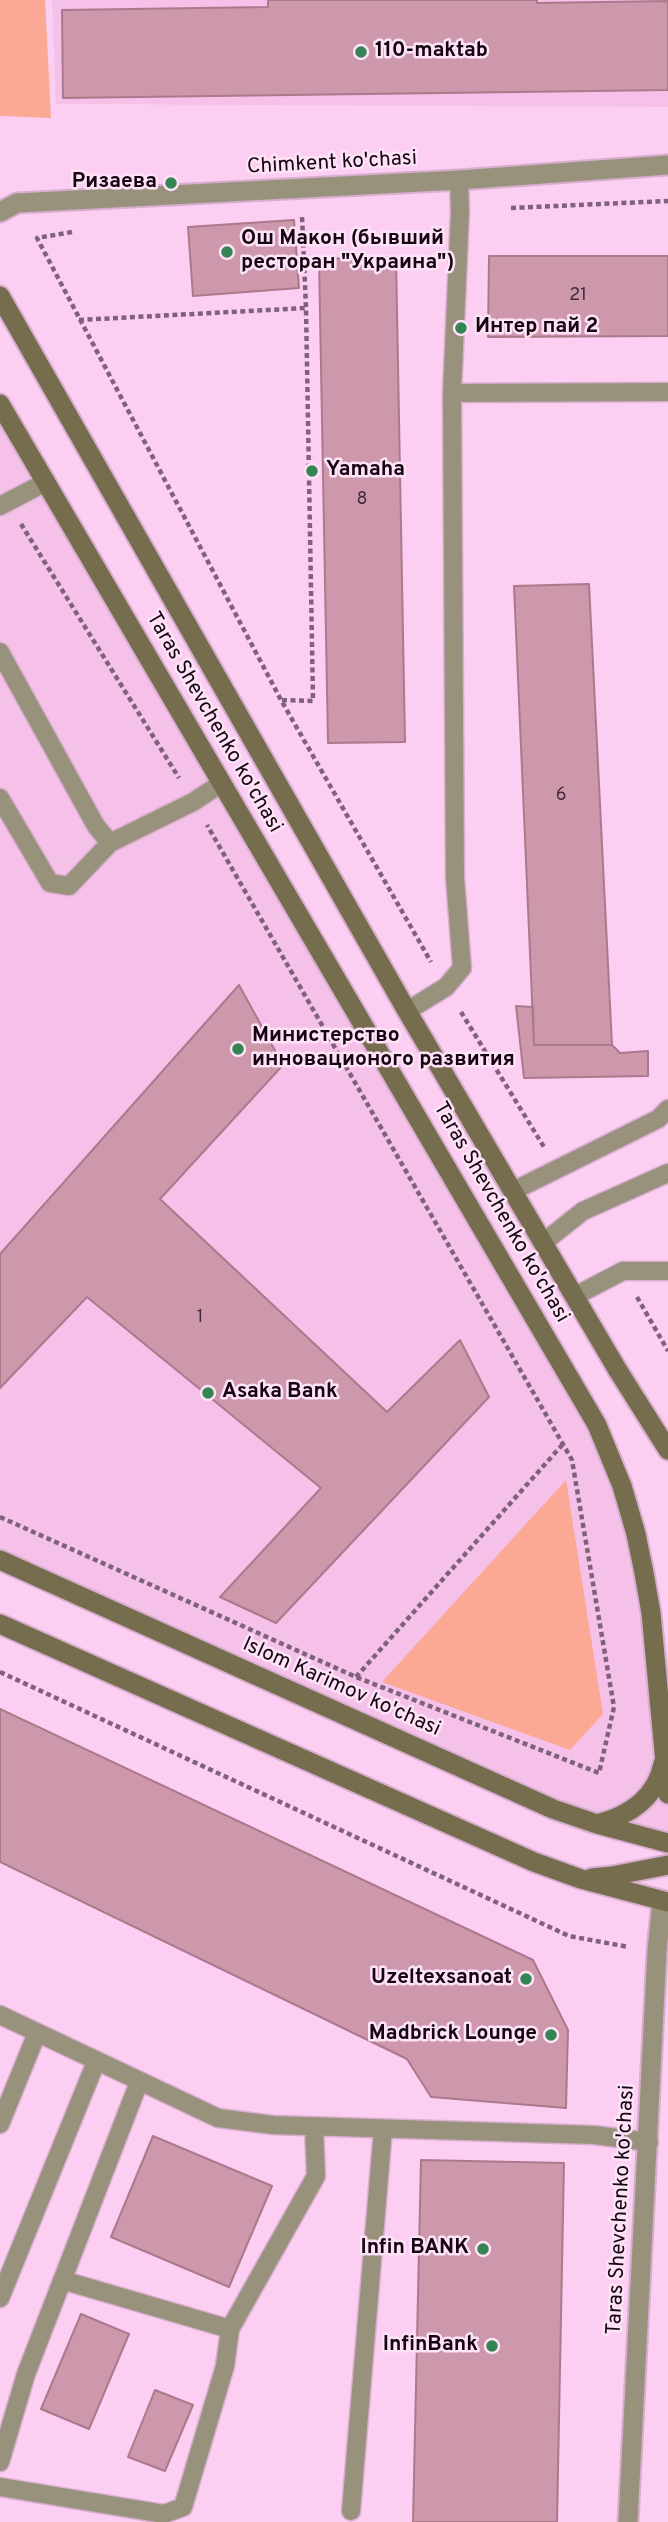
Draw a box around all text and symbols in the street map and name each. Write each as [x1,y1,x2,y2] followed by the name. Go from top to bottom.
[375,39,488,65] place label: 110-maktab
[353,44,369,60] marker: 110-maktab
[246,147,418,181] street label: Chimkent ko'chasi
[72,170,157,196] place label: Ризаева
[163,175,179,191] marker: Ризаева
[241,227,454,277] place label: Ош Макон (бывший ресторан "Украина")
[219,244,235,260] marker: Ош Макон (бывший ресторан "Украина")
[569,285,587,307] house number: 21
[475,315,598,341] place label: Интер пай 2
[453,320,469,336] marker: Интер пай 2
[326,458,405,484] place label: Yamaha
[304,463,320,479] marker: Yamaha
[357,489,367,511] house number: 8
[139,608,287,838] street label: Taras Shevchenko ko'chasi
[556,785,566,807] house number: 6
[252,1024,515,1074] place label: Министерство инновационого развития
[230,1041,246,1057] marker: Министерство инновационого развития
[426,1098,574,1328] street label: Taras Shevchenko ko'chasi
[197,1307,203,1329] house number: 1
[222,1380,338,1406] place label: Asaka Bank
[200,1385,216,1401] marker: Asaka Bank
[238,1633,444,1743] street label: Islom Karimov ko'chasi
[371,1966,512,1992] place label: Uzeltexsanoat
[518,1971,534,1987] marker: Uzeltexsanoat
[369,2022,537,2048] place label: Madbrick Lounge
[543,2027,559,2043] marker: Madbrick Lounge
[603,2084,641,2336] street label: Taras Shevchenko ko'chasi
[360,2236,469,2262] place label: Infin BANK
[475,2241,491,2257] marker: Infin BANK
[383,2333,478,2359] place label: InfinBank
[484,2338,500,2354] marker: InfinBank

